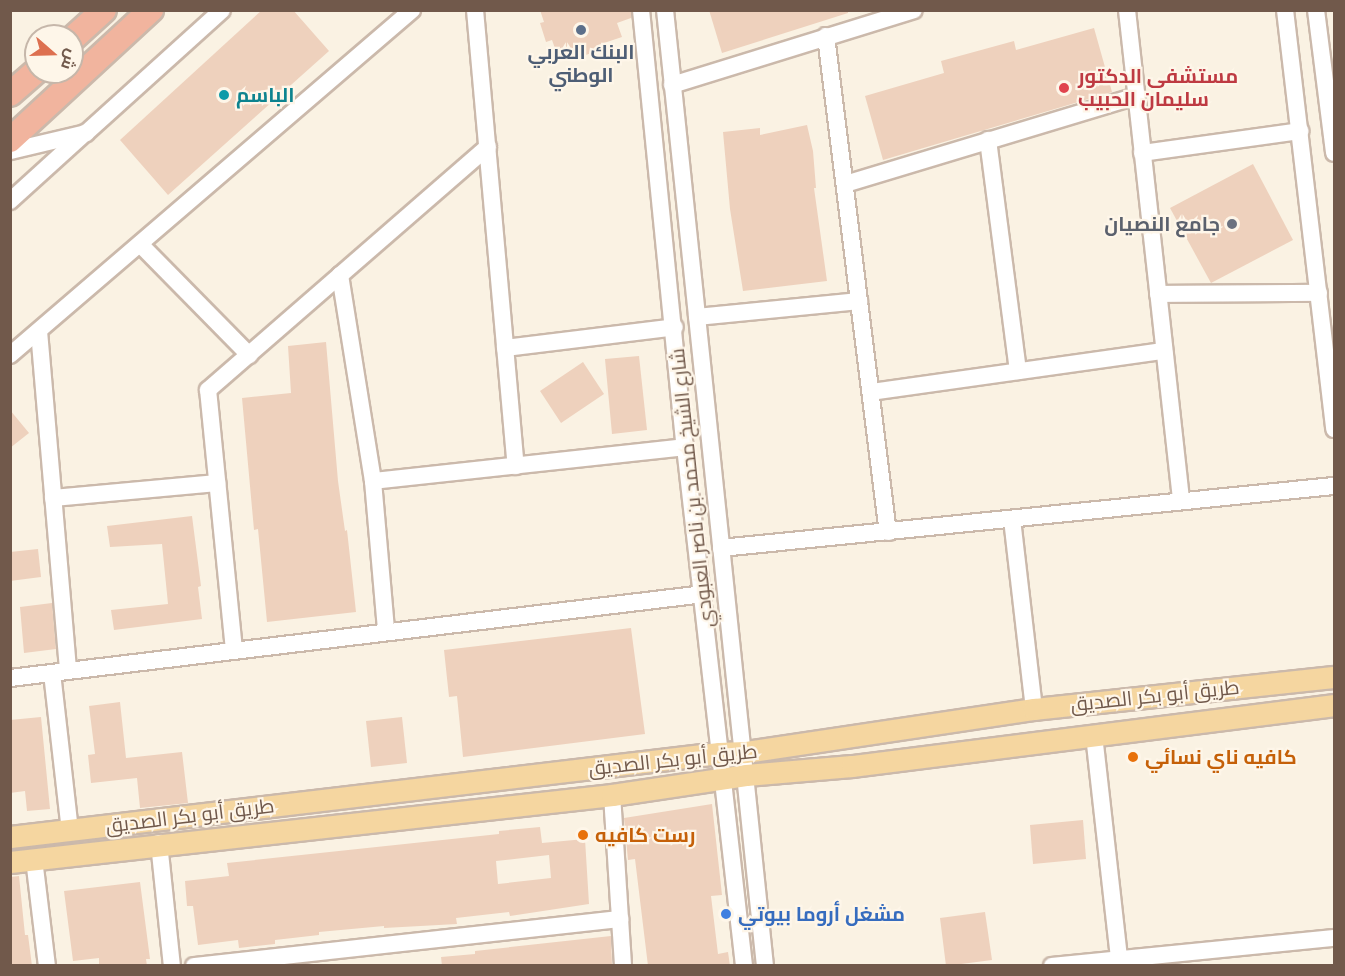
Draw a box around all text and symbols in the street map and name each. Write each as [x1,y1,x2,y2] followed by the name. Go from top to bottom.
[574,23,588,37] marker: البنك العربي الوطني
[24,24,84,84] north arrow
[528,40,634,87] place label: البنك العربي الوطني
[57,47,82,73] text: ش
[1078,64,1238,111] place label: مستشفى الدكتور سليمان الحبيب
[1055,79,1073,97] marker: مستشفى الدكتور سليمان الحبيب
[236,83,294,107] place label: الباسم
[217,88,231,102] marker: الباسم
[1104,212,1220,236] place label: جامع النصيان
[1225,217,1239,231] marker: جامع النصيان
[665,347,719,629] street label: شارع الشيخ محمد بن ناصر العبودي
[1069,675,1241,717] street label: طريق أبو بكر الصديق
[587,739,759,781] street label: طريق أبو بكر الصديق
[1145,745,1297,769] place label: كافيه ناي نسائي
[1126,750,1140,764] marker: كافيه ناي نسائي
[104,794,276,838] street label: طريق أبو بكر الصديق
[595,823,695,847] place label: رست كافيه
[576,828,590,842] marker: رست كافيه
[738,902,905,926] place label: مشغل أروما بيوتي
[719,907,733,921] marker: مشغل أروما بيوتي

